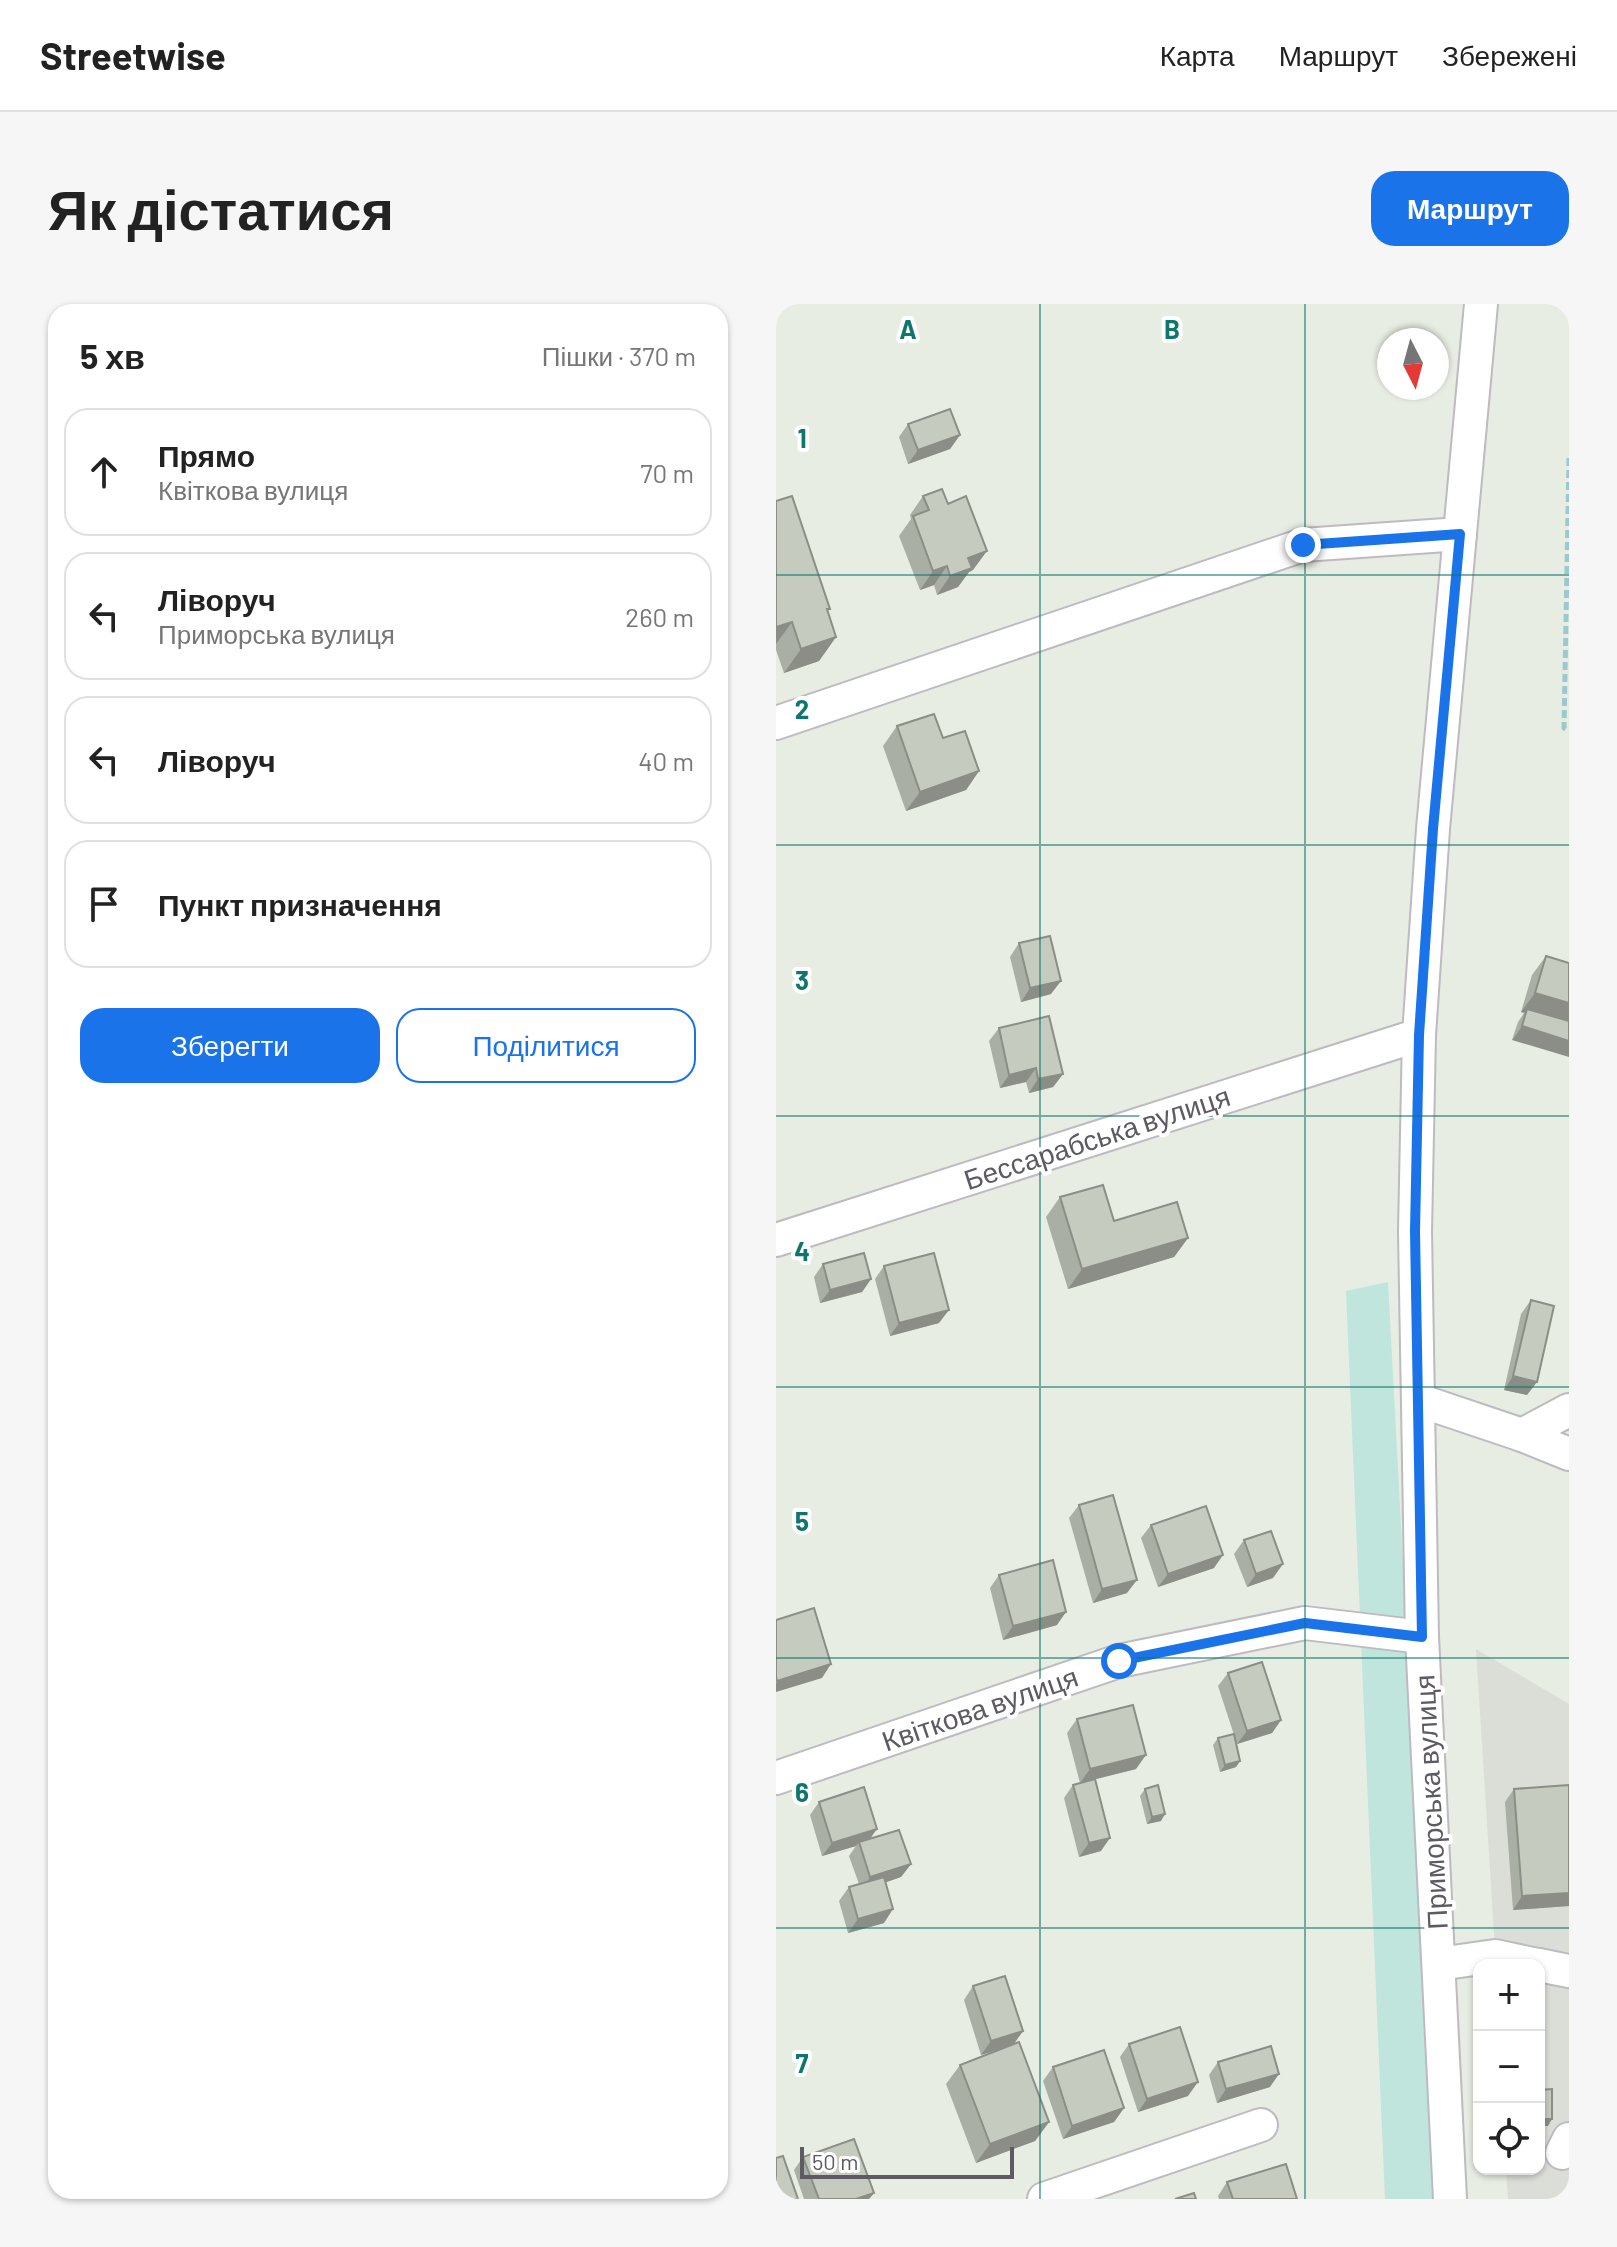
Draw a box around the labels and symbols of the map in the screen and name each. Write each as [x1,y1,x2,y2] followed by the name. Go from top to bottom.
[899,313,917,344] text: A
[1164,313,1180,344] text: B
[1377,328,1449,400] north arrow
[797,422,807,453] text: 1
[1285,527,1321,563] route end
[795,693,809,724] text: 2
[795,964,809,995] text: 3
[959,1078,1234,1196] street label: Бессарабська вулиця
[794,1235,810,1266] text: 4
[795,1505,809,1536] text: 5
[1101,1643,1137,1679] route start
[877,1659,1082,1757] street label: Квіткова вулиця
[1406,1674,1454,1930] street label: Приморська вулиця
[795,1776,809,1807] text: 6
[796,2047,809,2078] text: 7
[800,2143,1014,2179] scale bar

